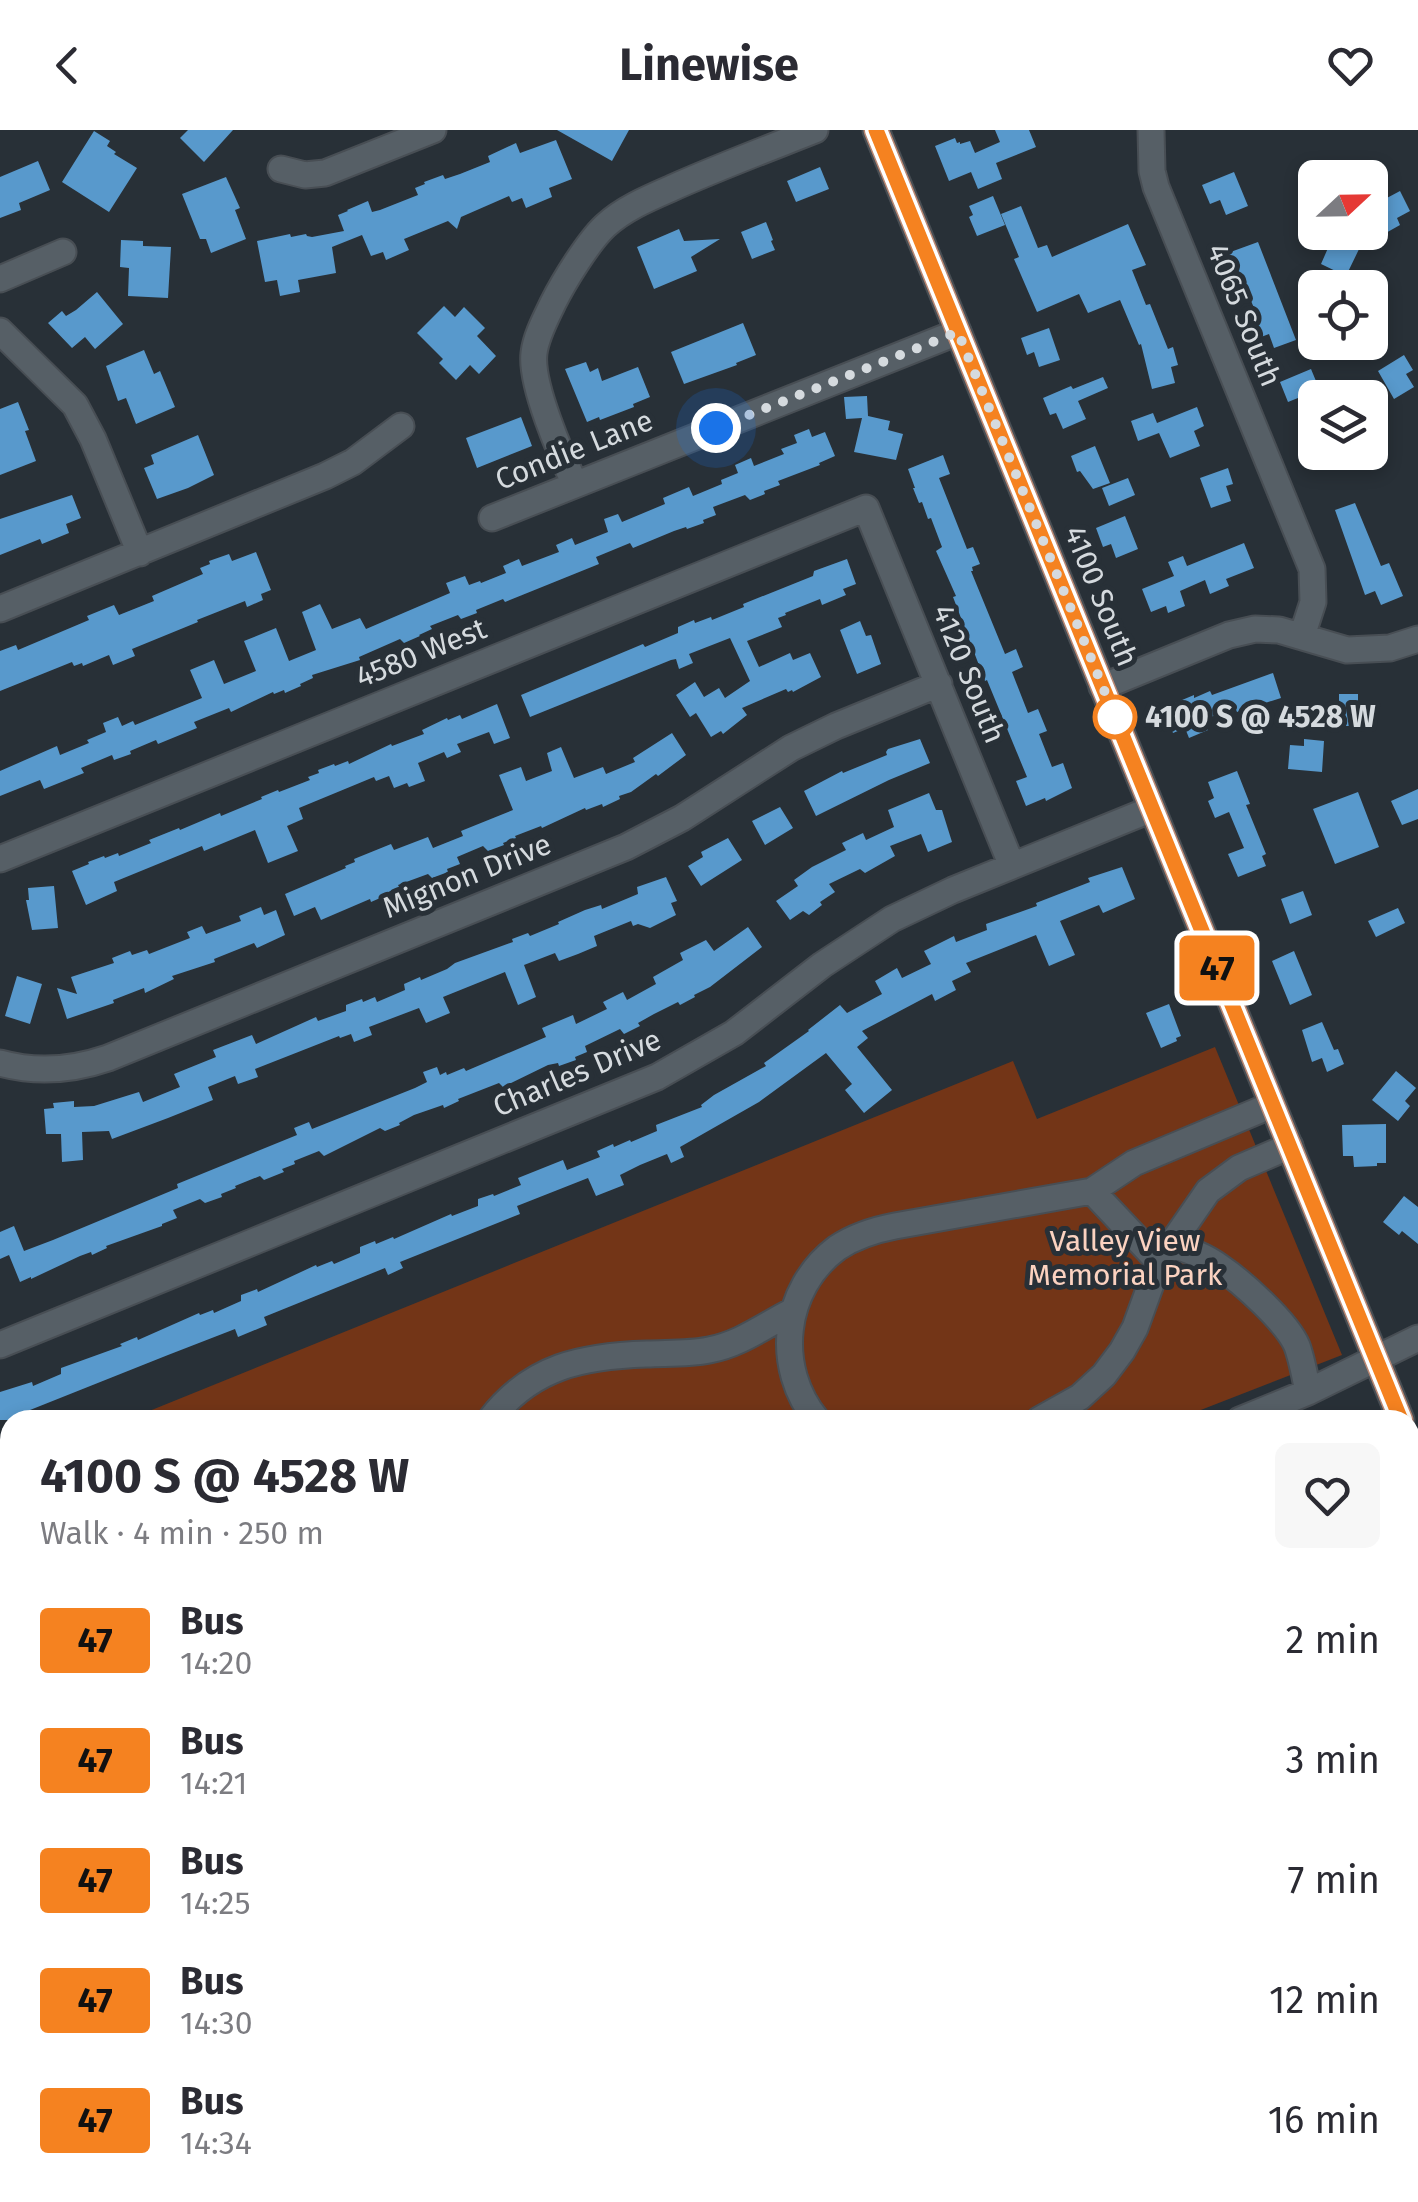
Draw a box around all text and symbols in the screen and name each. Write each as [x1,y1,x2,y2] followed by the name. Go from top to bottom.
[40,38,95,93] icon: back
[619,38,799,92] text: Linewise
[1323,38,1378,93] icon: heart
[1298,160,1388,250] north arrow
[1298,160,1388,470] map controls
[1199,238,1289,392] street label: 4065 South
[1298,270,1388,360] button: locate
[1298,380,1388,470] button: layers
[490,402,658,498] street label: Condie Lane
[691,403,741,453] your location
[1057,520,1145,672] street label: 4100 South
[925,599,1013,749] street label: 4120 South
[350,610,492,695] street label: 4580 West
[1094,696,1136,738] marker: 4100 S @ 4528 W
[1145,699,1376,735] place label: 4100 S @ 4528 W
[378,826,556,926] street label: Mignon Drive
[1172,936,1262,1000] line badge: 47
[1199,947,1235,989] text: 47
[487,1021,667,1125] street label: Charles Drive
[1028,1223,1223,1293] park label: Valley View Memorial Park
[1275,1443,1380,1548] button: heart
[40,1447,409,1505] text: 4100 S @ 4528 W
[40,1514,324,1552] text: Walk · 4 min · 250 m
[180,1598,244,1644] text: Bus
[1286,1617,1380,1663] text: 2 min
[77,1619,113,1661] text: 47
[180,1644,252,1682] text: 14:20
[180,1718,244,1764] text: Bus
[1285,1737,1380,1783] text: 3 min
[77,1739,113,1781] text: 47
[180,1764,247,1802] text: 14:21
[180,1838,244,1884] text: Bus
[1288,1857,1380,1903] text: 7 min
[77,1859,113,1901] text: 47
[180,1884,250,1922] text: 14:25
[180,1958,244,2004] text: Bus
[1269,1977,1380,2023] text: 12 min
[77,1979,113,2021] text: 47
[180,2004,253,2042] text: 14:30
[180,2078,244,2124] text: Bus
[1268,2097,1380,2143] text: 16 min
[77,2099,113,2141] text: 47
[180,2124,252,2162] text: 14:34

